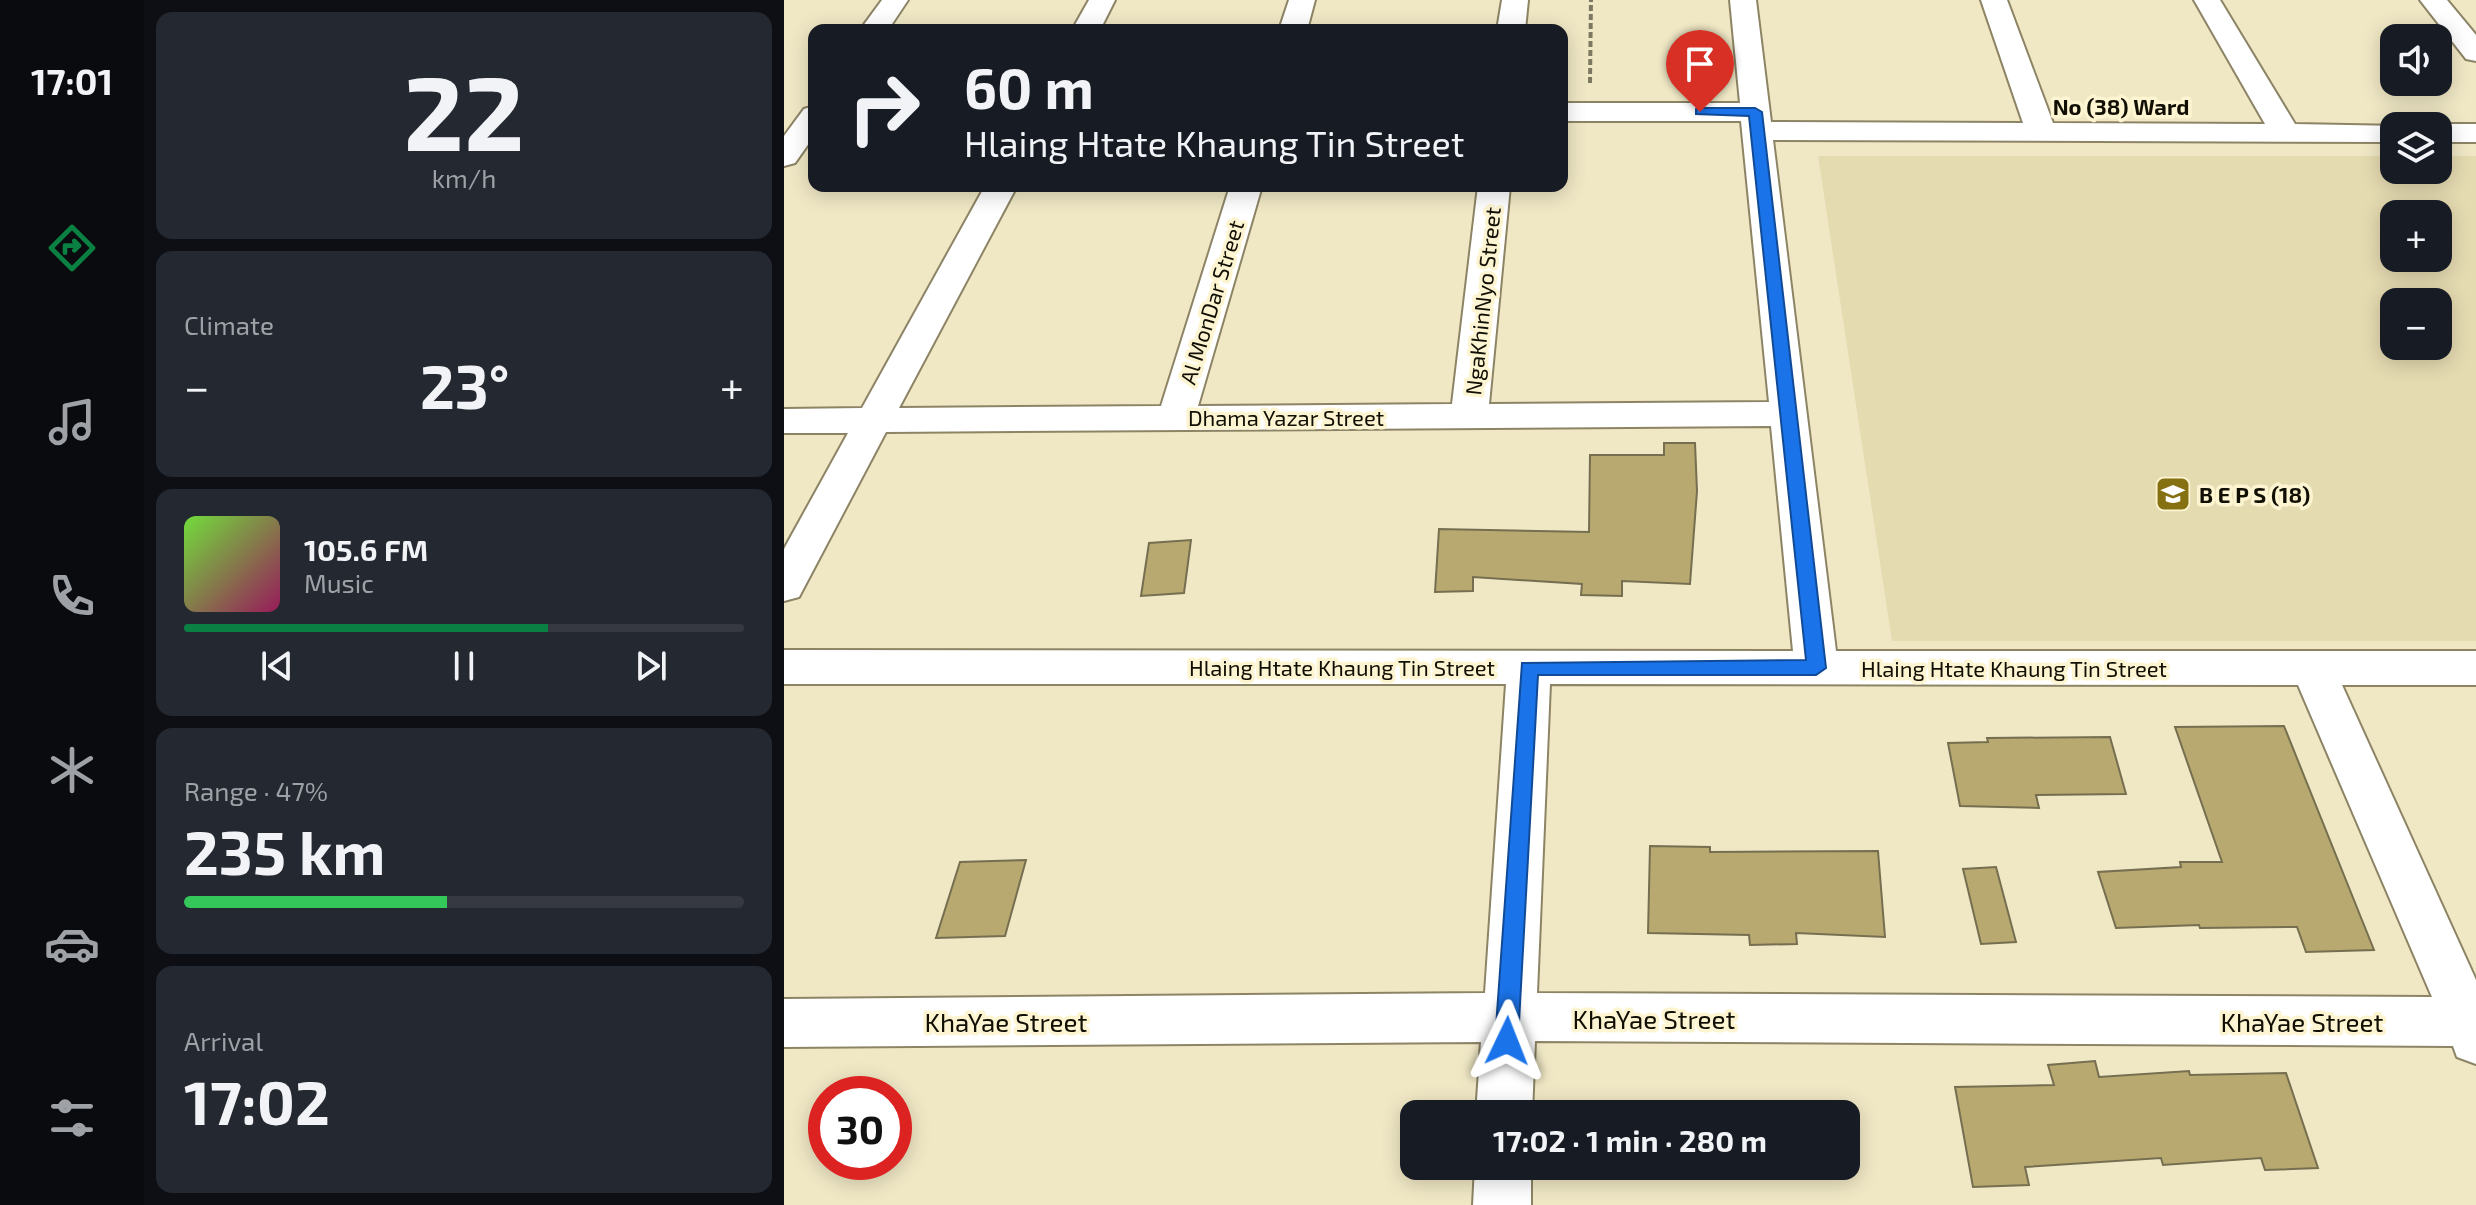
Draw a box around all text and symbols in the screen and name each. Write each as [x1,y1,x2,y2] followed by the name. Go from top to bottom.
[2380,24,2452,360] map controls
[2380,24,2452,96] button: sound
[1666,30,1734,112] pin
[1678,42,1722,86] icon: arrive
[404,47,524,172] text: 22
[964,53,1094,120] text: 60 m
[832,56,936,160] icon: right
[31,59,113,102] text: 17:01
[2053,93,2189,119] district label: No (38) Ward
[2380,112,2452,184] button: layers
[964,121,1465,164] text: Hlaing Htate Khaung Tin Street
[432,162,496,193] text: km/h
[2380,200,2452,272] button: +
[1459,205,1505,397] street label: NgaKhinNyo Street
[1174,217,1248,387] street label: Al MonDar Street
[44,220,100,276] icon: directions
[2380,288,2452,360] button: −
[184,309,274,340] text: Climate
[420,349,510,421] text: 23°
[184,359,210,412] text: −
[720,359,744,412] text: +
[44,394,100,450] icon: music
[1188,404,1384,430] street label: Dhama Yazar Street
[2154,475,2192,513] school or university icon: B E P S (18)
[2199,481,2310,507] place label: B E P S (18)
[304,531,428,567] text: 105.6 FM
[304,567,374,598] text: Music
[44,568,100,624] icon: phone
[255,644,299,688] icon: previous
[442,644,486,688] icon: pause
[629,644,673,688] icon: next
[1189,654,1495,680] street label: Hlaing Htate Khaung Tin Street
[1861,655,2167,681] street label: Hlaing Htate Khaung Tin Street
[44,742,100,798] icon: climate
[184,775,328,806] text: Range · 47%
[184,815,385,887] text: 235 km
[44,916,100,972] icon: car
[1465,999,1549,1083] position arrow
[1573,1003,1735,1034] street label: KhaYae Street
[925,1006,1087,1037] street label: KhaYae Street
[2221,1006,2383,1037] street label: KhaYae Street
[184,1025,263,1056] text: Arrival
[184,1065,330,1137] text: 17:02
[808,1076,912,1180] speed limit sign: 30
[44,1090,100,1146] icon: filters
[1493,1122,1767,1158] text: 17:02 · 1 min · 280 m

